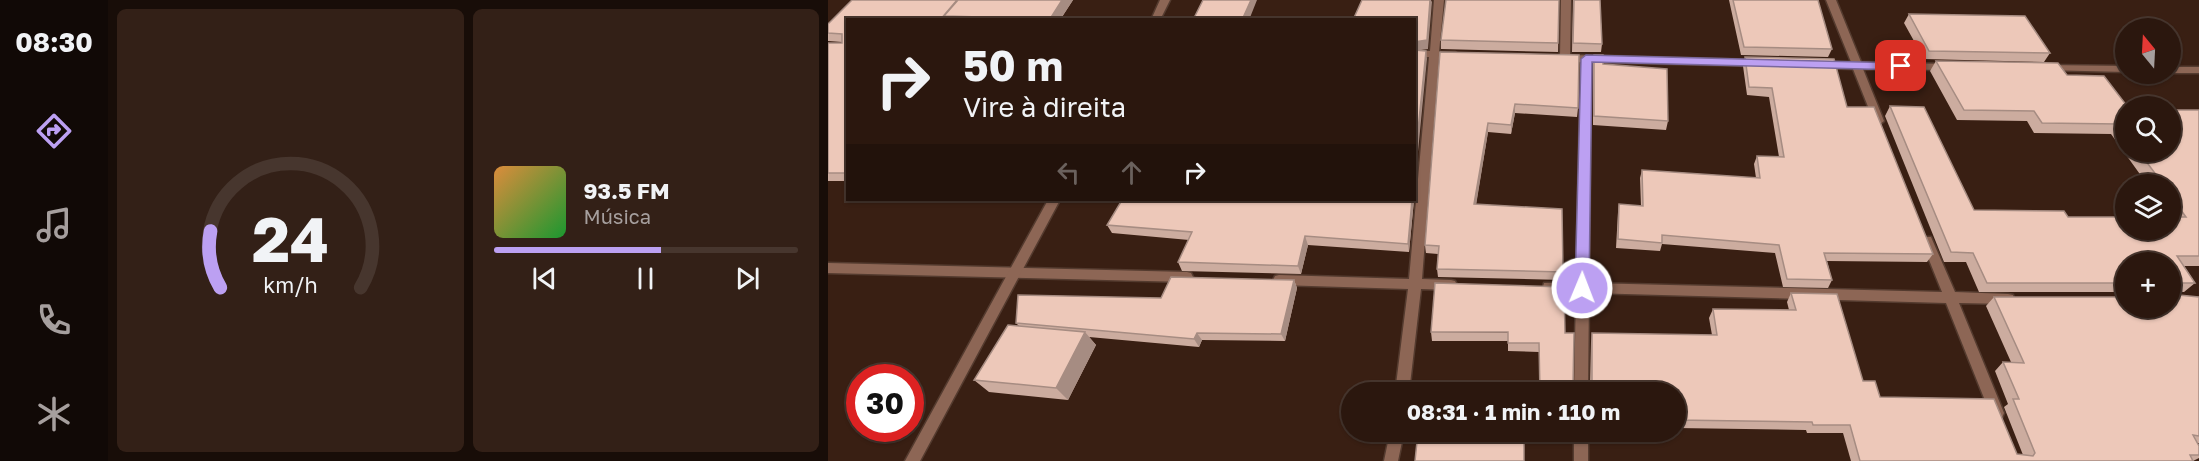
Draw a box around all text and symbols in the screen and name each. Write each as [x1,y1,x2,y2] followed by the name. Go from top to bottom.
[2115,18,2181,84] north arrow
[2115,18,2181,318] map controls
[15,26,93,58] text: 08:30
[963,40,1063,90] text: 50 m
[1875,40,1926,91] pin
[864,42,942,120] icon: right
[1884,49,1917,82] icon: arrive
[963,91,1126,123] text: Vire à direita
[2115,96,2181,162] button: search
[33,110,75,152] icon: directions
[1052,156,1085,189] icon: left
[1115,156,1148,189] icon: ahead
[1178,156,1211,189] icon: right
[2115,174,2181,240] button: layers
[584,177,670,204] text: 93.5 FM
[252,201,329,276] text: 24
[33,204,75,246] icon: music
[584,204,651,228] text: Música
[2115,252,2181,318] button: +
[1550,256,1614,320] position arrow
[528,262,561,295] icon: previous
[629,262,662,295] icon: pause
[731,262,764,295] icon: next
[263,272,318,298] text: km/h
[33,299,75,341] icon: phone
[846,364,924,442] speed limit sign: 30
[33,393,75,435] icon: climate
[1407,398,1620,425] text: 08:31 · 1 min · 110 m

